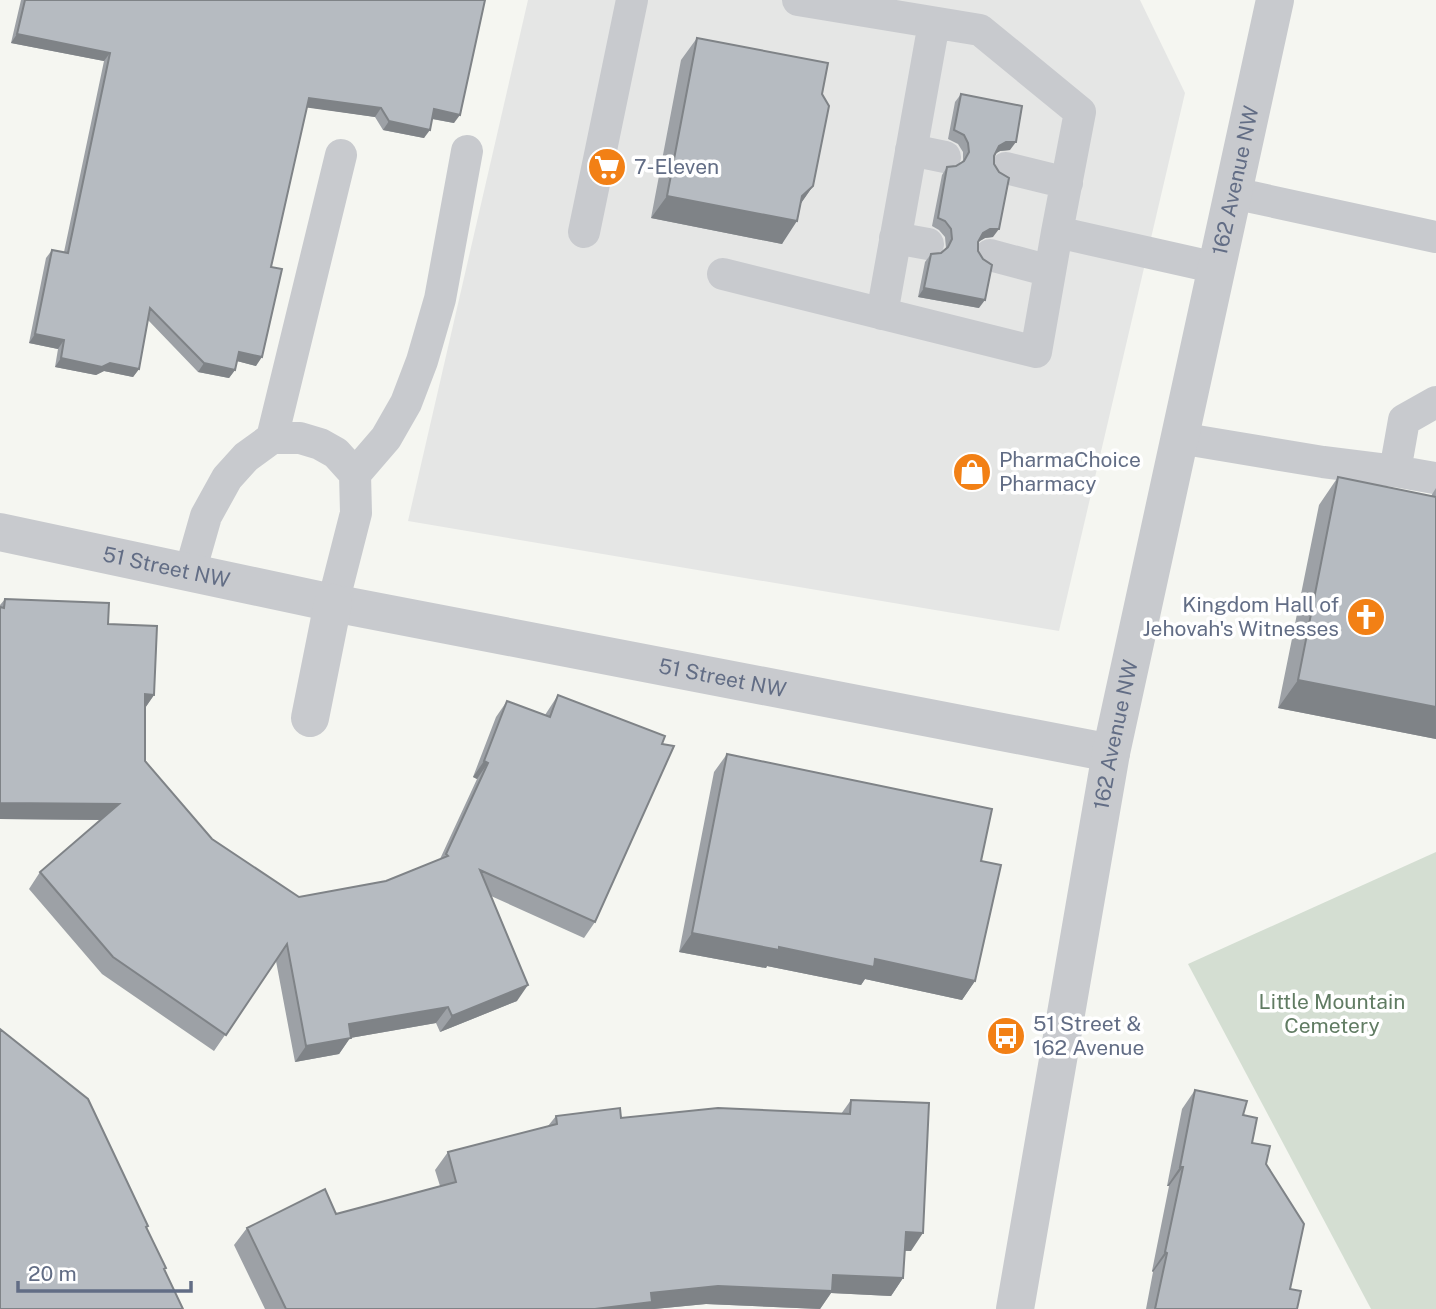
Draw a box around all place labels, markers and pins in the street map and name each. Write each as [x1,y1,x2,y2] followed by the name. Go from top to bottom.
[586,146,628,188] supermarket icon: 7-Eleven
[634,154,719,179] place label: 7-Eleven
[999,447,1141,496] place label: PharmaChoice Pharmacy
[951,451,993,493] shop icon: PharmaChoice Pharmacy
[1142,592,1339,641] place label: Kingdom Hall of Jehovah's Witnesses
[1345,596,1387,638] church icon: Kingdom Hall of Jehovah's Witnesses
[1033,1011,1144,1060] place label: 51 Street & 162 Avenue
[985,1015,1027,1057] bus stop icon: 51 Street & 162 Avenue

